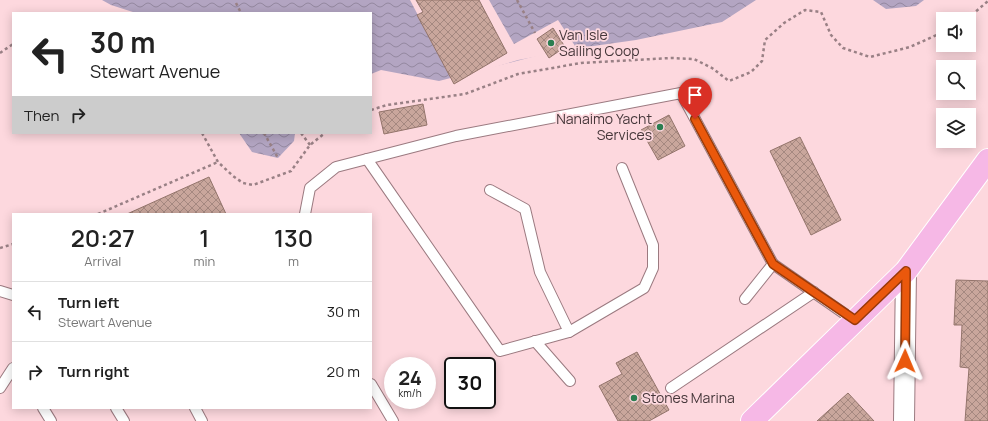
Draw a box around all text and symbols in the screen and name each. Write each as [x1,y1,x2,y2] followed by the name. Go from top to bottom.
[936,12,976,148] map controls
[936,12,976,52] button: sound
[90,23,155,61] text: 30 m
[559,25,640,60] place label: Van Isle Sailing Coop
[24,28,76,80] icon: left
[546,38,556,48] marker: Van Isle Sailing Coop
[90,59,220,83] text: Stewart Avenue
[936,60,976,100] button: search
[678,78,712,119] pin
[684,84,706,106] icon: arrive
[67,104,89,126] icon: right
[24,105,59,126] text: Then
[936,108,976,148] button: layers
[556,109,652,144] place label: Nanaimo Yacht Services
[655,122,665,132] marker: Nanaimo Yacht Services
[71,221,135,254] text: 20:27
[199,221,209,254] text: 1
[274,221,313,254] text: 130
[84,252,121,270] text: Arrival
[193,252,215,270] text: min
[288,252,299,270] text: m
[58,292,120,313] text: Turn left
[24,301,46,323] icon: left
[327,301,360,322] text: 30 m
[58,313,152,331] text: Stewart Avenue
[884,340,926,382] position arrow
[444,357,496,409] speed limit sign: 30
[24,361,46,383] icon: right
[58,361,129,382] text: Turn right
[327,361,360,382] text: 20 m
[398,364,422,391] text: 24
[398,386,422,400] text: km/h
[642,388,735,407] place label: Stones Marina
[629,393,639,403] marker: Stones Marina

